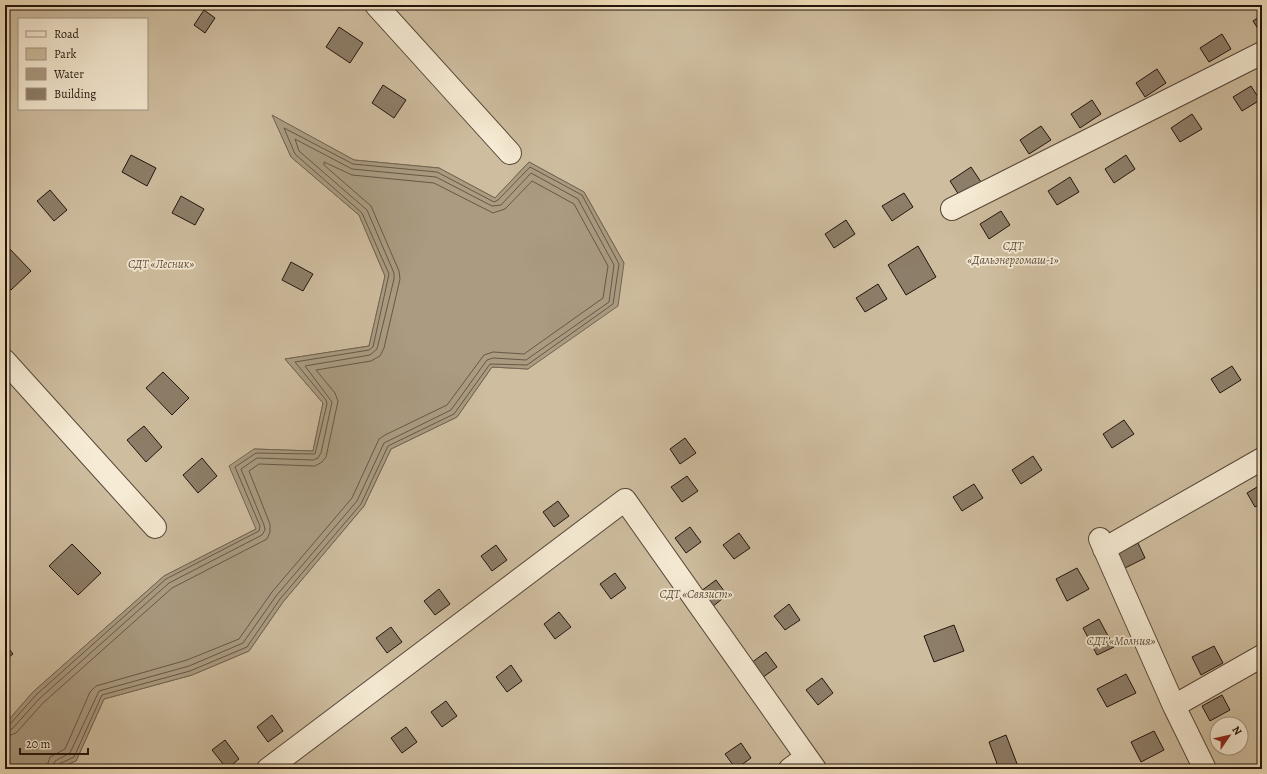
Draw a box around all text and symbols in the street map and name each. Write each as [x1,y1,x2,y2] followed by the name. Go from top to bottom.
[18,18,148,110] legend
[54,26,80,42] text: Road
[54,46,77,62] text: Park
[53,66,84,82] text: Water
[54,86,96,102] text: Building
[967,238,1059,268] park label: СДТ «Дальэнергомаш-1»
[128,256,194,272] park label: СДТ «Лесник»
[660,586,732,602] park label: СДТ «Связист»
[1086,633,1156,649] park label: СДТ «Молния»
[1209,716,1249,756] north arrow
[1228,723,1245,738] text: N
[20,730,88,756] scale bar
[26,736,50,752] text: 20 m

